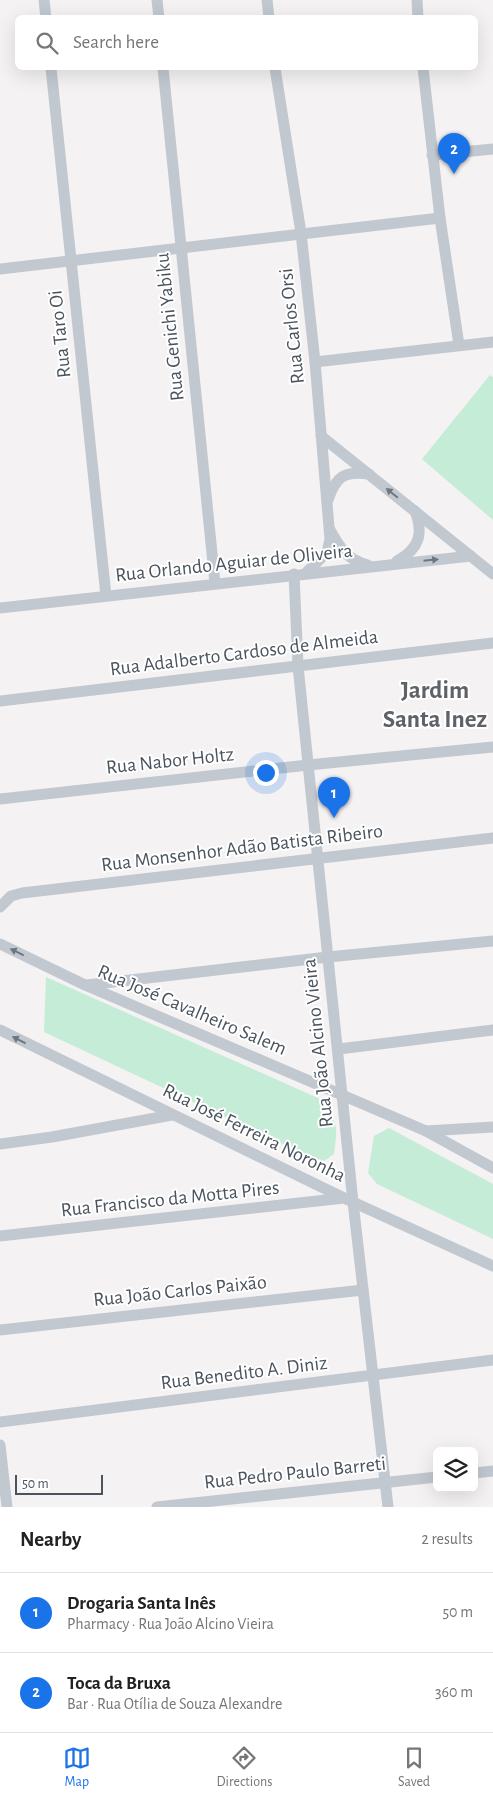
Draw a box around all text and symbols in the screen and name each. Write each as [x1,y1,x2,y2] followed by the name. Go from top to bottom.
[15,15,478,70] search box
[33,29,61,57] icon: search
[73,33,159,52] text: Search here
[438,133,470,174] pin: 2
[152,252,188,402] street label: Rua Genichi Yabiku
[276,267,308,385] street label: Rua Carlos Orsi
[45,289,75,379] street label: Rua Taro Oi
[386,487,399,498] one-way arrow
[114,541,354,585] street label: Rua Orlando Aguiar de Oliveira
[424,556,440,564] one-way arrow
[109,627,379,679] street label: Rua Adalberto Cardoso de Almeida
[383,678,487,732] district label: Jardim Santa Inez
[105,744,235,778] street label: Rua Nabor Holtz
[253,760,279,786] your location
[318,777,350,818] pin: 1
[100,821,384,875] street label: Rua Monsenhor Adão Batista Ribeiro
[10,948,24,956] one-way arrow
[299,958,337,1128] street label: Rua João Alcino Vieira
[95,961,289,1059] street label: Rua José Cavalheiro Salem
[11,1036,26,1044] one-way arrow
[159,1080,349,1186] street label: Rua José Ferreira Noronha
[60,1178,280,1220] street label: Rua Francisco da Motta Pires
[92,1272,268,1310] street label: Rua João Carlos Paixão
[160,1353,328,1393] street label: Rua Benedito A. Diniz
[433,1447,478,1492] map controls
[433,1447,478,1492] button: layers
[203,1454,387,1492] street label: Rua Pedro Paulo Barreti
[15,1472,102,1495] scale bar
[22,1477,49,1491] text: 50 m
[20,1529,81,1550] text: Nearby
[421,1531,473,1547] text: 2 results
[67,1594,216,1613] text: Drogaria Santa Inês
[33,1604,39,1620] text: 1
[442,1604,473,1620] text: 50 m
[67,1616,274,1632] text: Pharmacy · Rua João Alcino Vieira
[67,1674,171,1693] text: Toca da Bruxa
[32,1684,40,1700] text: 2
[435,1684,473,1700] text: 360 m
[67,1696,282,1712] text: Bar · Rua Otília de Souza Alexandre
[63,1744,91,1791] tab: Map
[217,1744,272,1791] tab: Directions
[398,1744,430,1791] tab: Saved

